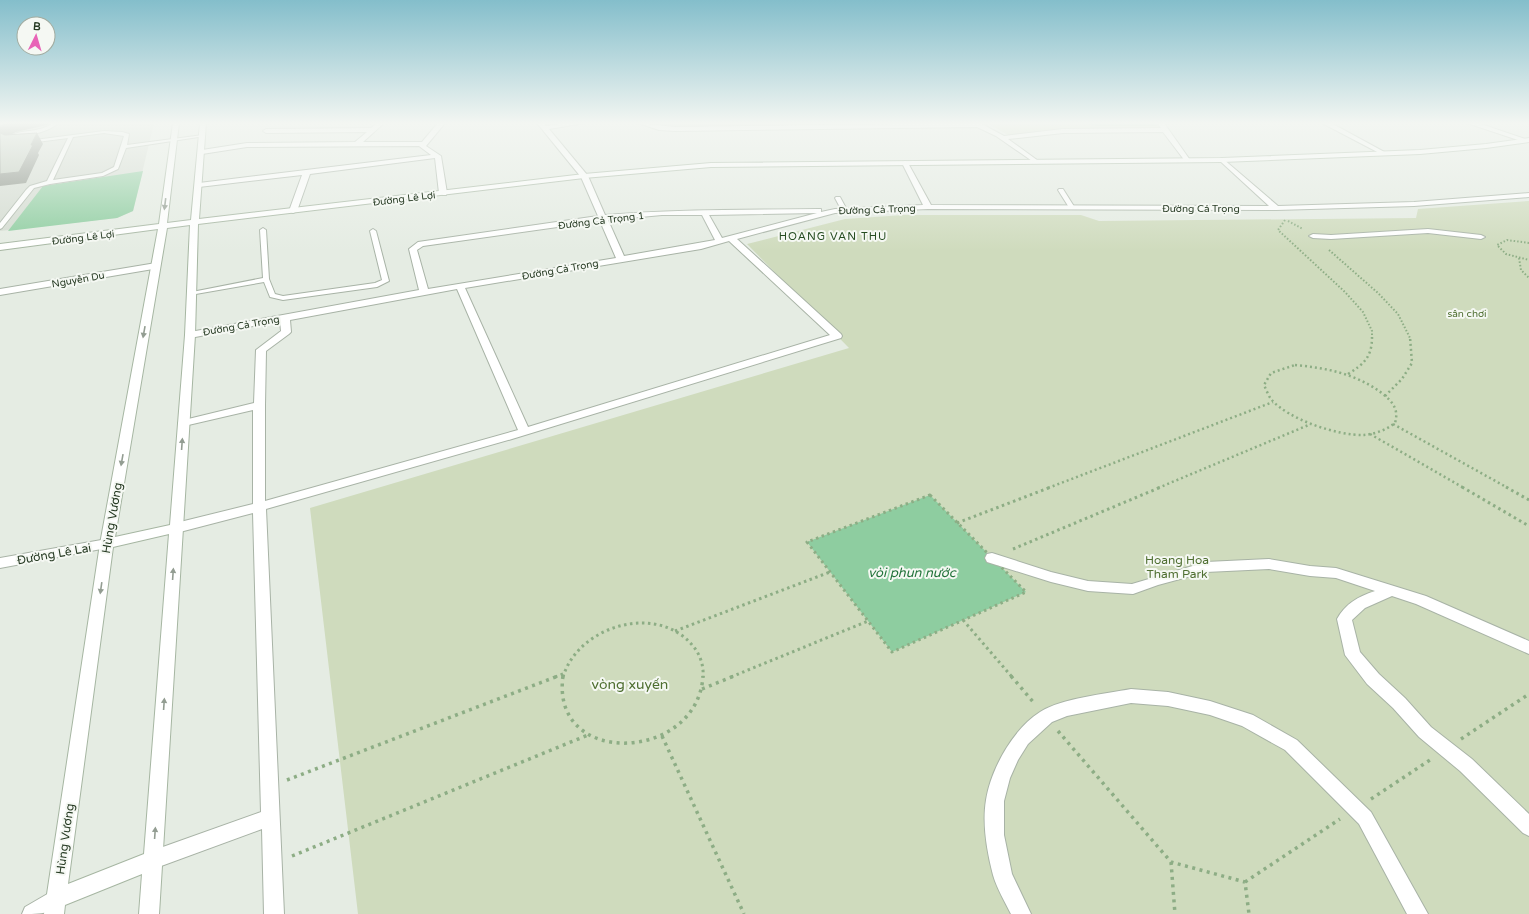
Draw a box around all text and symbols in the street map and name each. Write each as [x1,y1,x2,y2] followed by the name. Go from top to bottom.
[16,16,56,56] north arrow
[32,20,42,33] text: B
[372,189,436,209] street label: Đường Lê Lợi
[162,198,168,210] one-way arrow
[838,203,916,217] street label: Đường Cả Trọng
[1162,203,1240,215] street label: Đường Cả Trọng
[557,210,645,232] street label: Đường Cả Trọng 1
[51,228,115,248] street label: Đường Lê Lợi
[779,230,887,243] district label: HOANG VAN THU
[521,257,599,283] street label: Đường Cả Trọng
[51,269,106,291] street label: Nguyễn Du
[1447,308,1487,320] park label: sân chơi
[202,313,280,339] street label: Đường Cả Trọng
[141,326,147,338] one-way arrow
[179,438,186,450] one-way arrow
[119,454,125,466] one-way arrow
[99,482,125,554] street label: Hùng Vương
[16,541,92,567] street label: Đường Lê Lai
[1145,553,1209,581] park label: Hoang Hoa Tham Park
[868,565,957,581] water label: vòi phun nước
[170,568,177,580] one-way arrow
[98,582,104,594] one-way arrow
[592,676,668,693] park label: vòng xuyến
[161,698,168,710] one-way arrow
[53,803,77,875] street label: Hùng Vương
[152,827,159,839] one-way arrow

